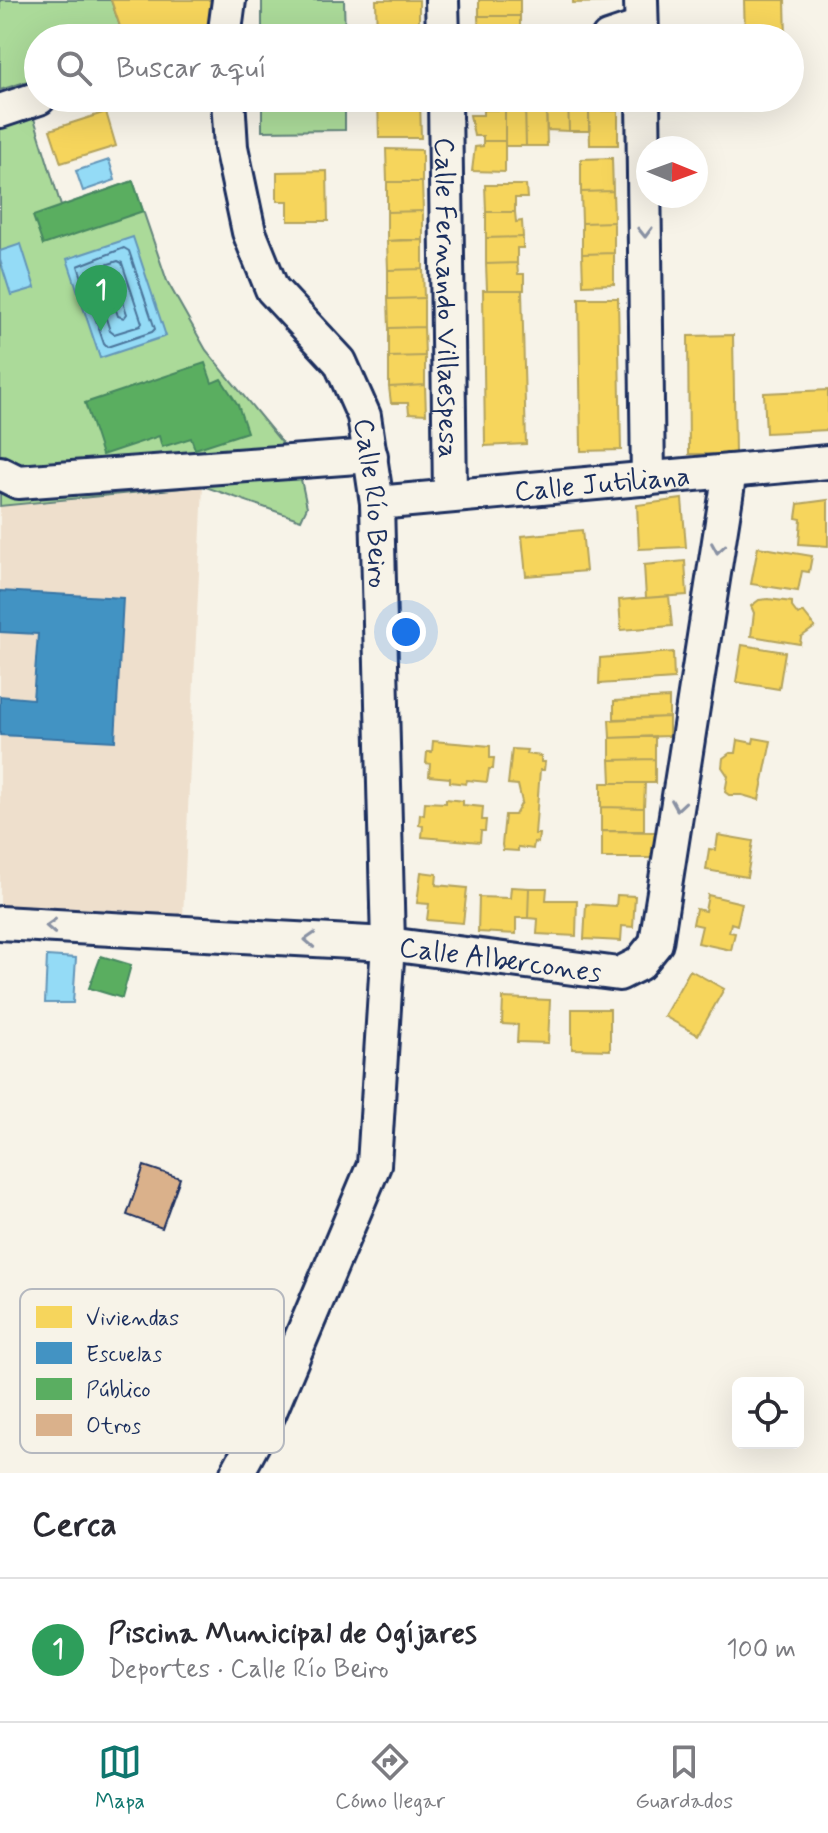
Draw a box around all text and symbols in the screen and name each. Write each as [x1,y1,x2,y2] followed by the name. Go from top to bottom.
[24,24,804,112] search box
[52,46,96,90] icon: search
[116,49,267,88] text: Buscar aquí
[636,136,708,208] north arrow
[424,137,466,459] street label: Calle Fernando Villaespesa
[636,226,653,239] one-way arrow
[75,265,127,331] pin: 1
[344,416,395,589] street label: Calle Río Beiro
[513,459,692,511] street label: Calle Jutiliana
[710,541,727,555] one-way arrow
[386,612,426,652] your location
[670,798,687,811] one-way arrow
[44,918,57,935] one-way arrow
[397,930,604,993] street label: Calle Albercones
[303,932,316,949] one-way arrow
[20,1289,284,1453] legend
[86,1305,179,1333] text: Viviendas
[86,1341,163,1369] text: Escuelas
[86,1377,151,1405] text: Público
[732,1377,804,1449] map controls
[732,1377,804,1449] button: locate
[86,1413,141,1441] text: Otros
[32,1503,117,1548] text: Cerca
[108,1614,477,1653] text: Piscina Municipal de Ogíjares
[52,1633,64,1667] text: 1
[726,1633,796,1667] text: 100 m
[108,1653,389,1687] text: Deportes · Calle Río Beiro
[95,1740,145,1816] tab: Mapa
[335,1740,445,1816] tab: Cómo llegar
[635,1740,733,1816] tab: Guardados

